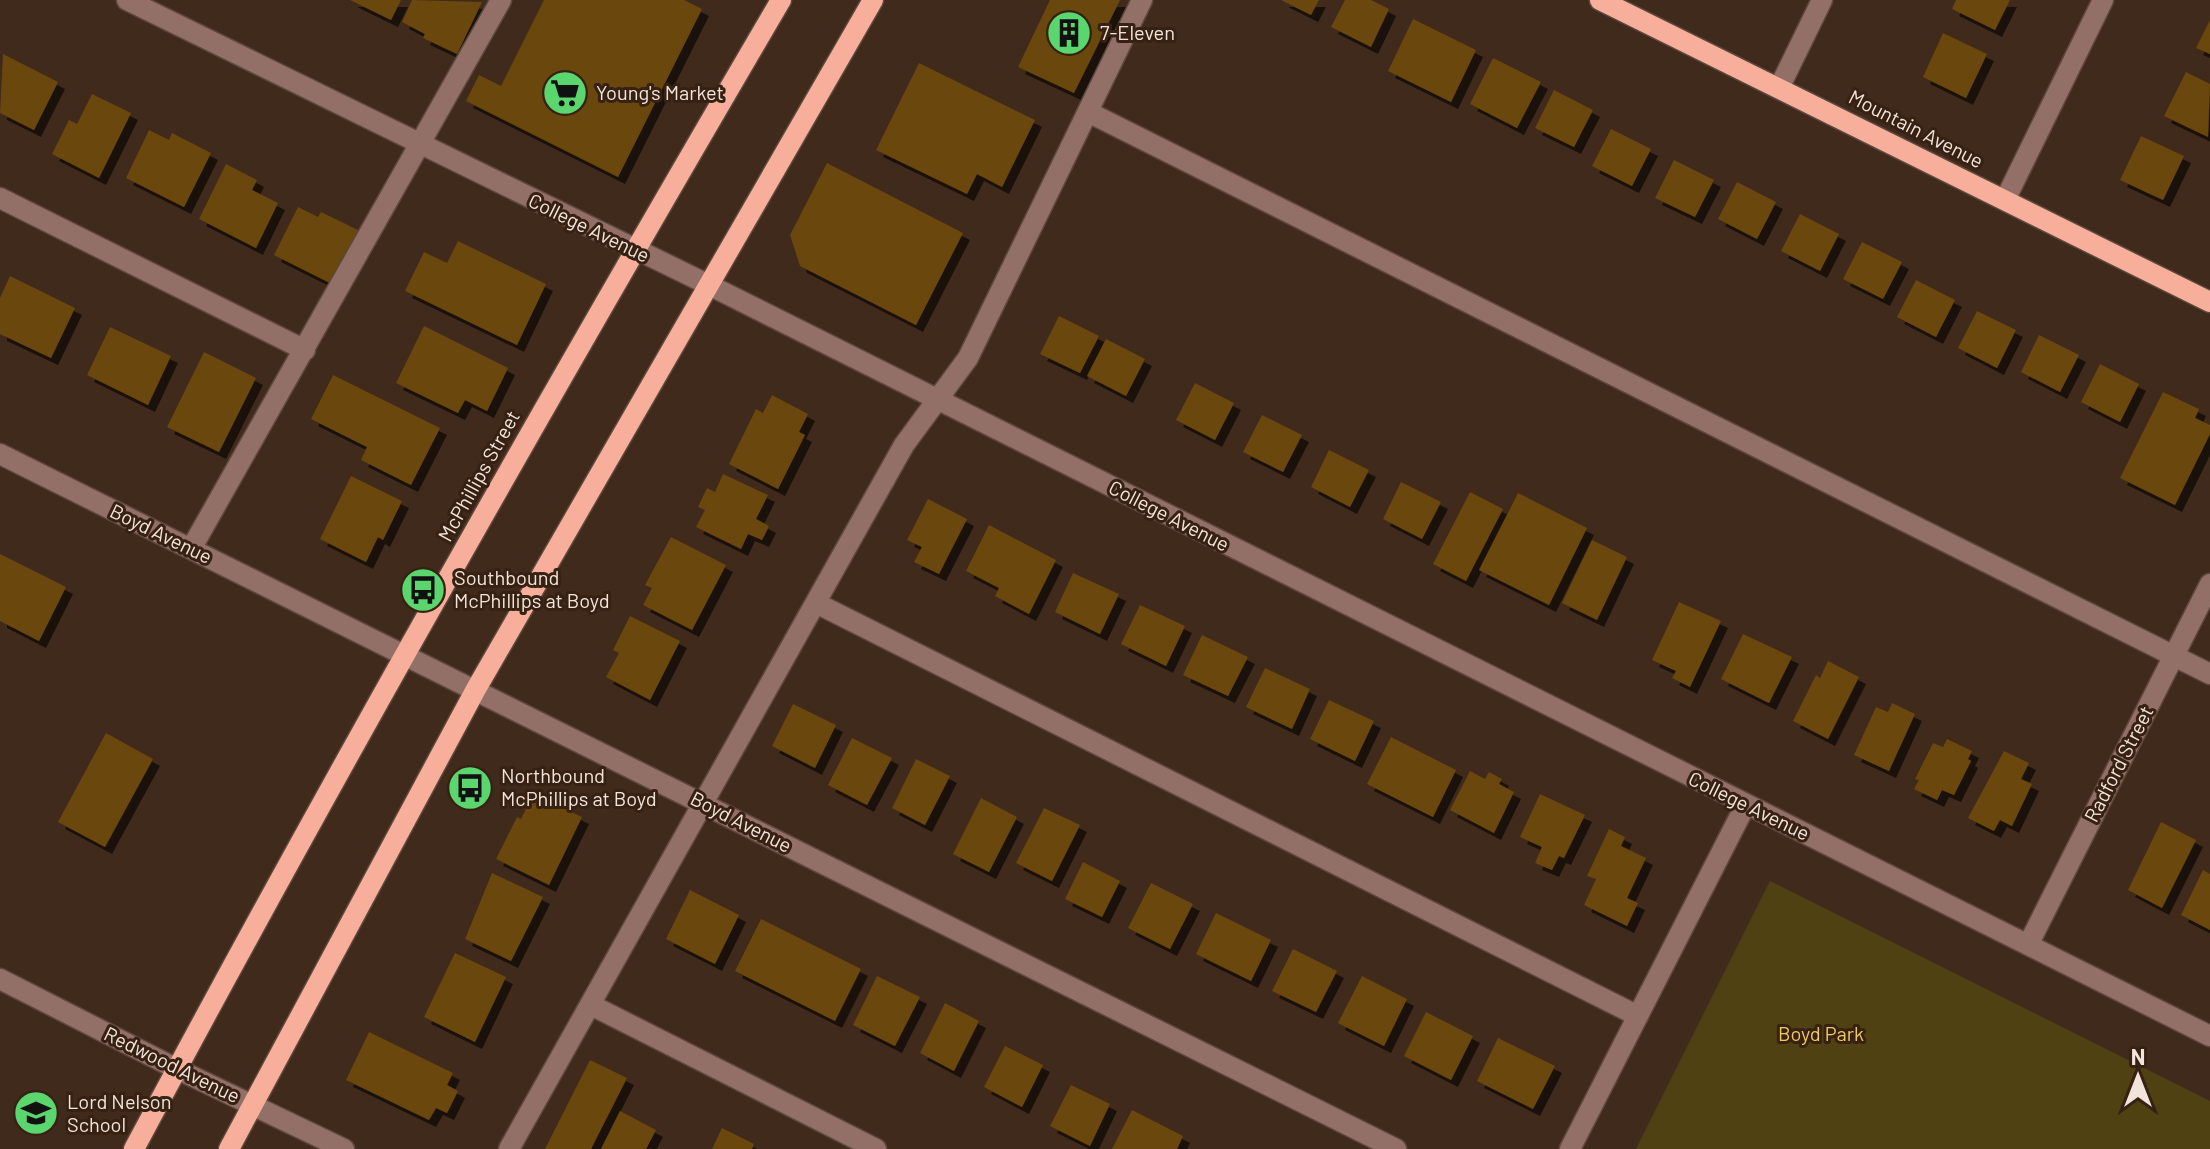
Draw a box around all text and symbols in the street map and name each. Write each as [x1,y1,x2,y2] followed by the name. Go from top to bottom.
[1045,9,1093,57] building icon: 7-Eleven
[1100,20,1175,44] place label: 7-Eleven
[541,69,589,117] supermarket icon: Young's Market
[596,80,724,104] place label: Young's Market
[1845,84,1988,172] street label: Mountain Avenue
[525,187,654,267] street label: College Avenue
[432,406,524,545] street label: McPhillips Street
[1105,474,1234,556] street label: College Avenue
[107,498,216,568] street label: Boyd Avenue
[454,565,610,612] place label: Southbound McPhillips at Boyd
[399,566,447,614] bus stop icon: Southbound McPhillips at Boyd
[2079,701,2158,826] street label: Radford Street
[501,763,657,810] place label: Northbound McPhillips at Boyd
[446,764,494,812] bus stop icon: Northbound McPhillips at Boyd
[1685,765,1814,845] street label: College Avenue
[687,785,796,857] street label: Boyd Avenue
[101,1021,244,1107] street label: Redwood Avenue
[1778,1021,1864,1045] park label: Boyd Park
[2098,1037,2178,1117] north arrow
[2131,1043,2145,1069] text: N
[12,1089,60,1137] school or university icon: Lord Nelson School
[67,1089,171,1136] place label: Lord Nelson School

